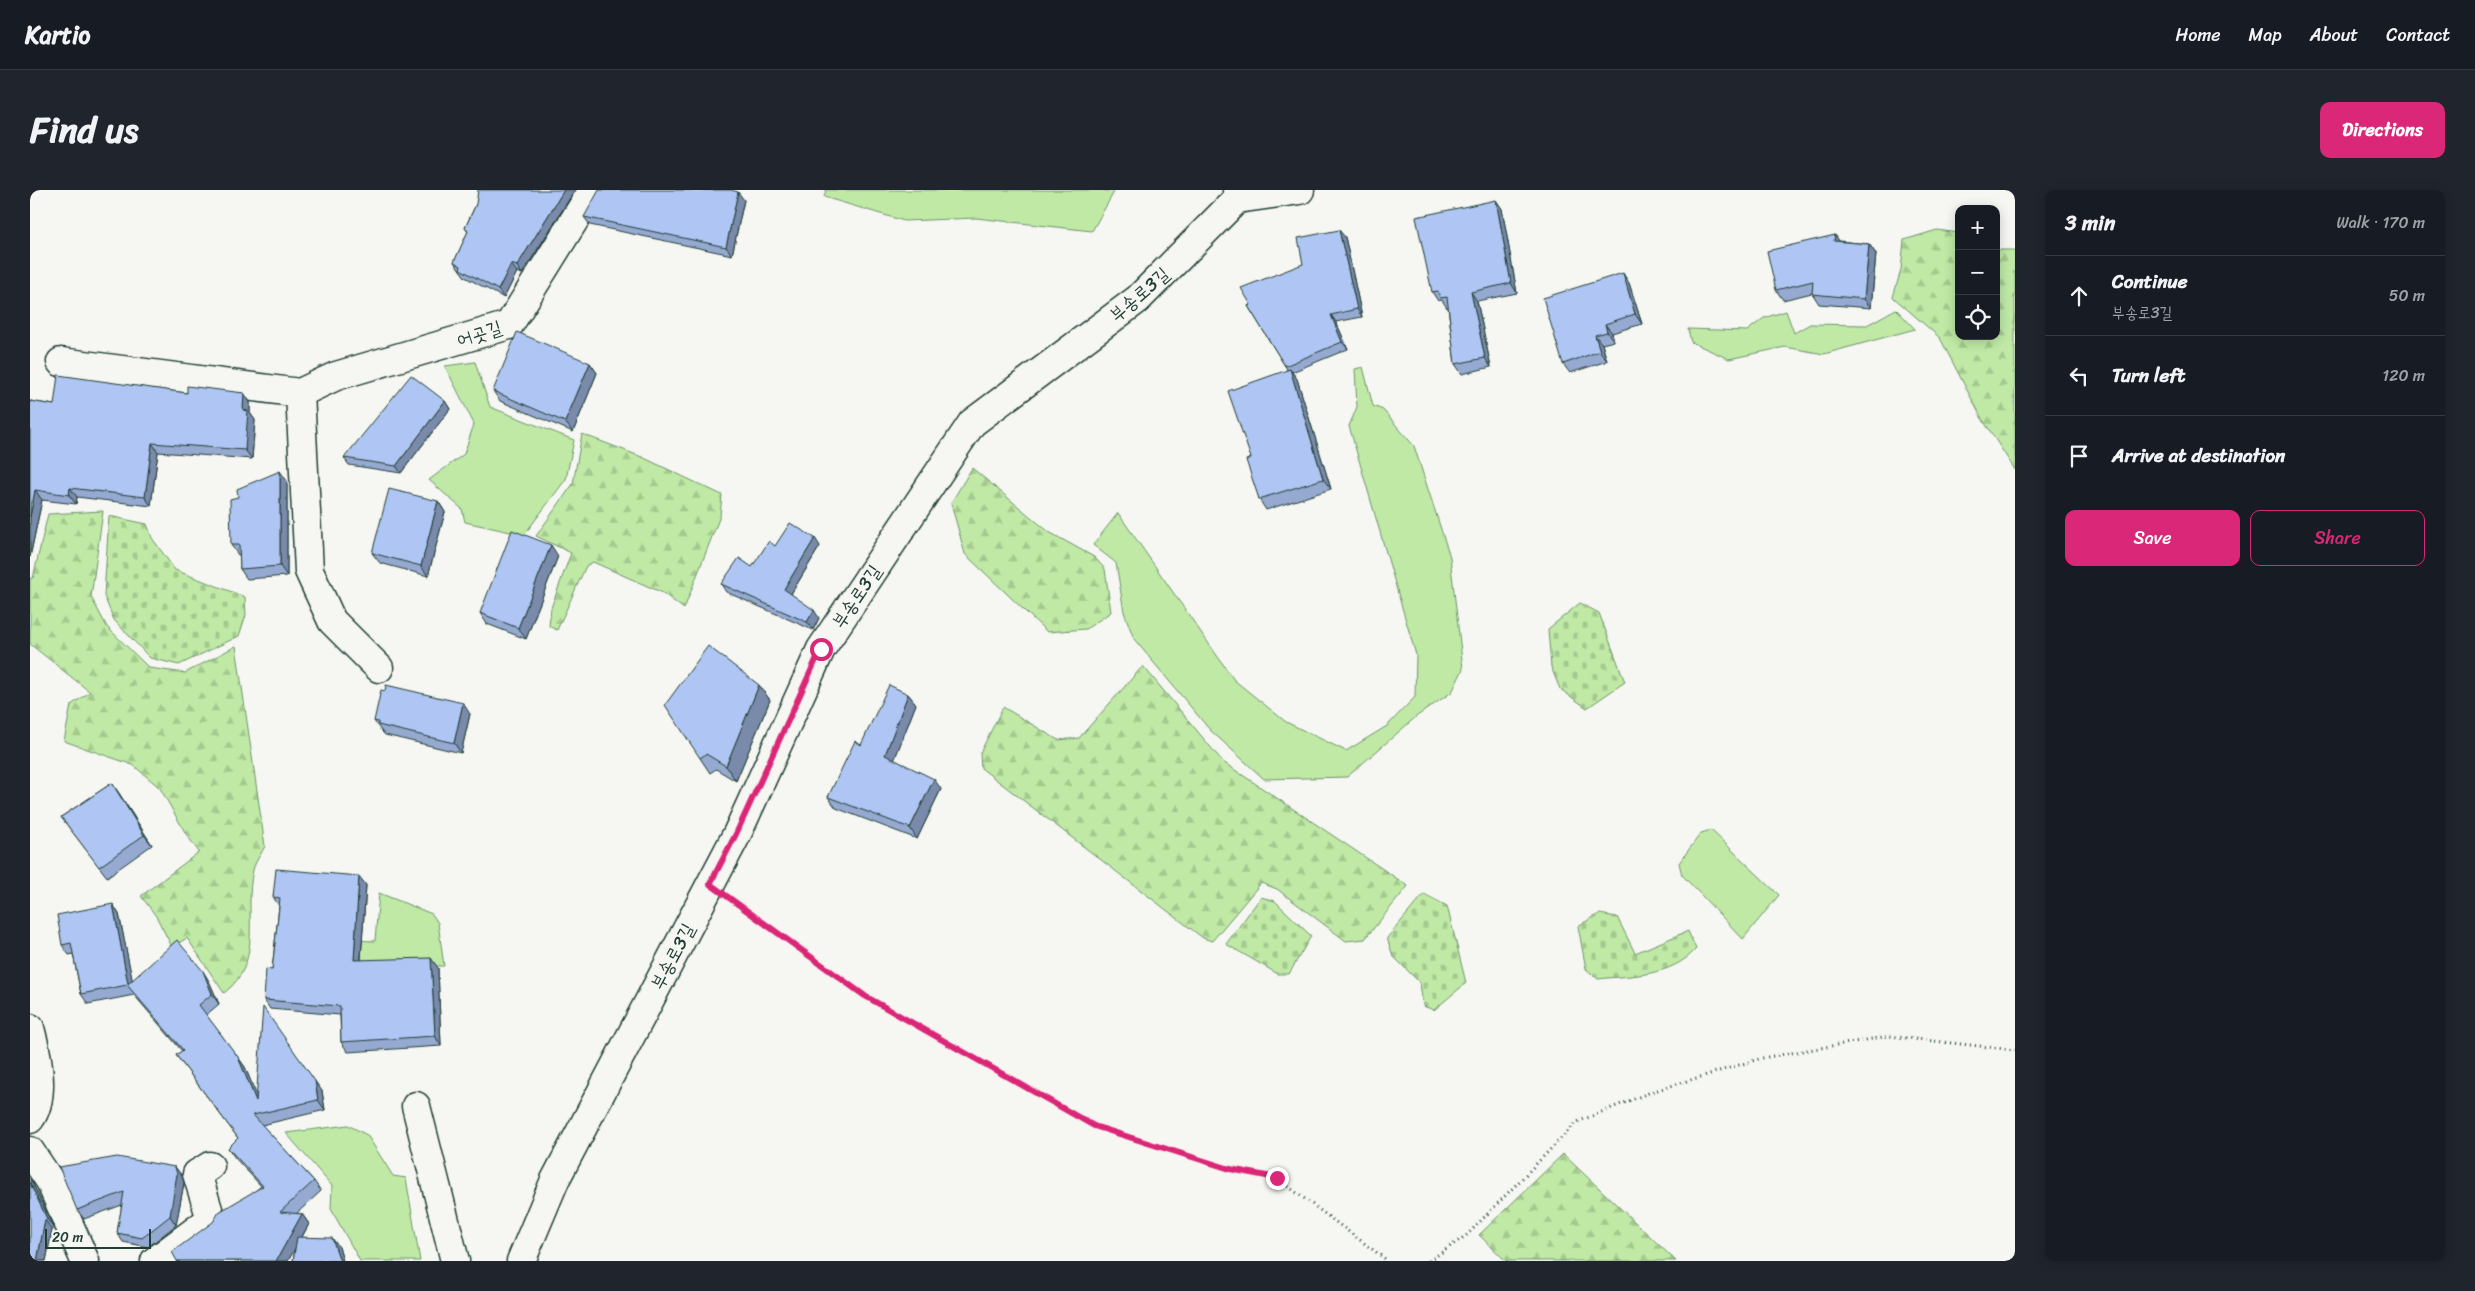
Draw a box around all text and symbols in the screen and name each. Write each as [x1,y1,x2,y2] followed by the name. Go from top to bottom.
[25,14,90,56] text: Kartio
[2176,19,2221,51] text: Home
[2249,19,2282,51] text: Map
[2310,19,2358,51] text: About
[2386,19,2450,51] text: Contact
[30,99,138,161] text: Find us
[2320,102,2445,158] button: Directions
[2065,204,2115,242] text: 3 min
[1955,205,2000,340] map controls
[1955,205,2000,250] button: +
[2336,208,2425,237] text: Walk · 170 m
[1955,250,2000,295] button: −
[1101,258,1177,330] street label: 부송로3길
[2112,265,2188,298] text: Continue
[2389,281,2425,310] text: 50 m
[2065,282,2093,310] icon: ahead
[1955,295,2000,340] button: locate
[2112,298,2172,327] text: 부송로3길
[452,311,506,356] street label: 어곳길
[2112,359,2185,392] text: Turn left
[2382,361,2425,390] text: 120 m
[2065,362,2093,390] icon: left
[2112,439,2285,472] text: Arrive at destination
[2065,442,2093,470] icon: arrive
[2065,510,2240,566] button: Save
[2250,510,2425,566] button: Share
[823,557,890,635] street label: 부송로3길
[810,638,833,661] route start
[641,917,704,996] street label: 부송로3길
[1266,1167,1289,1190] route end
[52,1225,83,1250] text: 20 m
[45,1226,151,1249] scale bar

